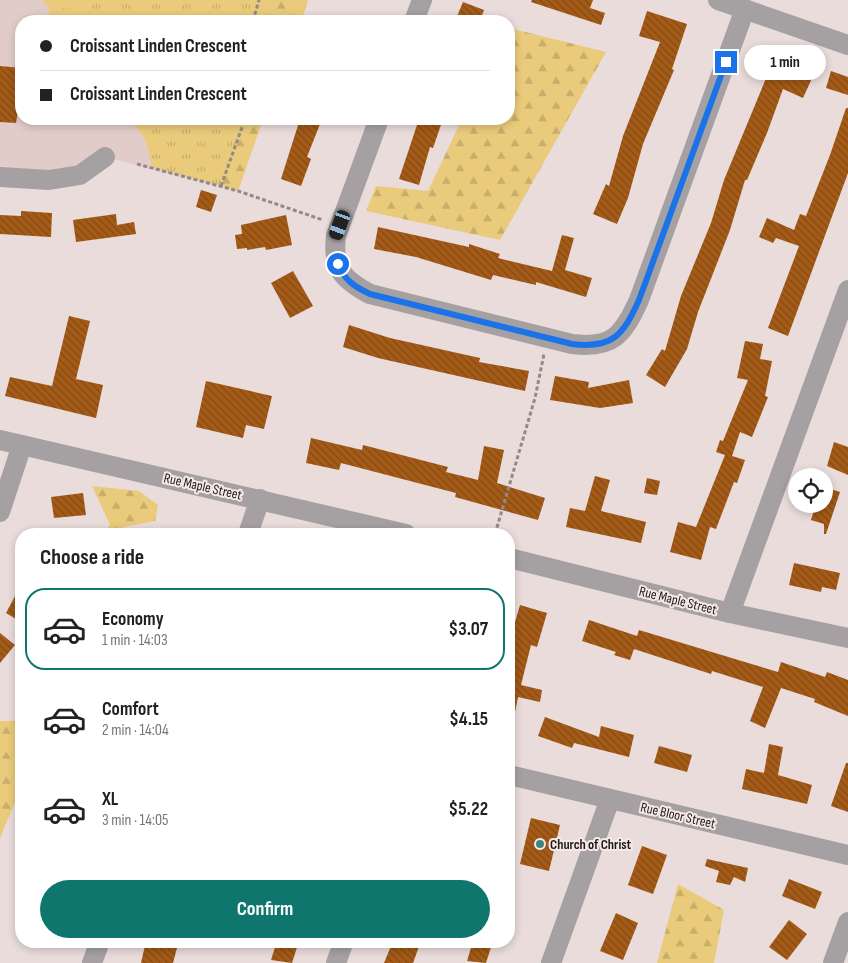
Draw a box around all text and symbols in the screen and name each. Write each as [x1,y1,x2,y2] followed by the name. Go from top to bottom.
[70,35,247,58] text: Croissant Linden Crescent
[744,44,826,80] callout: 1 min
[715,51,737,73] route end
[770,53,800,72] text: 1 min
[70,83,247,106] text: Croissant Linden Crescent
[327,208,352,242] car
[327,253,349,275] route start
[788,468,833,513] map controls
[788,468,833,513] button: locate
[162,469,244,504] street label: Rue Maple Street
[40,544,144,571] text: Choose a ride
[637,583,719,618] street label: Rue Maple Street
[42,607,87,652] icon: car
[102,608,164,631] text: Economy
[449,618,488,641] text: $3.07
[102,631,168,650] text: 1 min · 14:03
[42,697,87,742] icon: car
[102,698,159,721] text: Comfort
[449,708,488,731] text: $4.15
[102,721,169,740] text: 2 min · 14:04
[42,787,87,832] icon: car
[102,788,118,811] text: XL
[449,798,488,821] text: $5.22
[639,799,717,832] street label: Rue Bloor Street
[102,811,168,830] text: 3 min · 14:05
[550,836,632,853] place label: Church of Christ
[534,838,546,850] marker: Church of Christ
[40,880,490,938] button: Confirm

